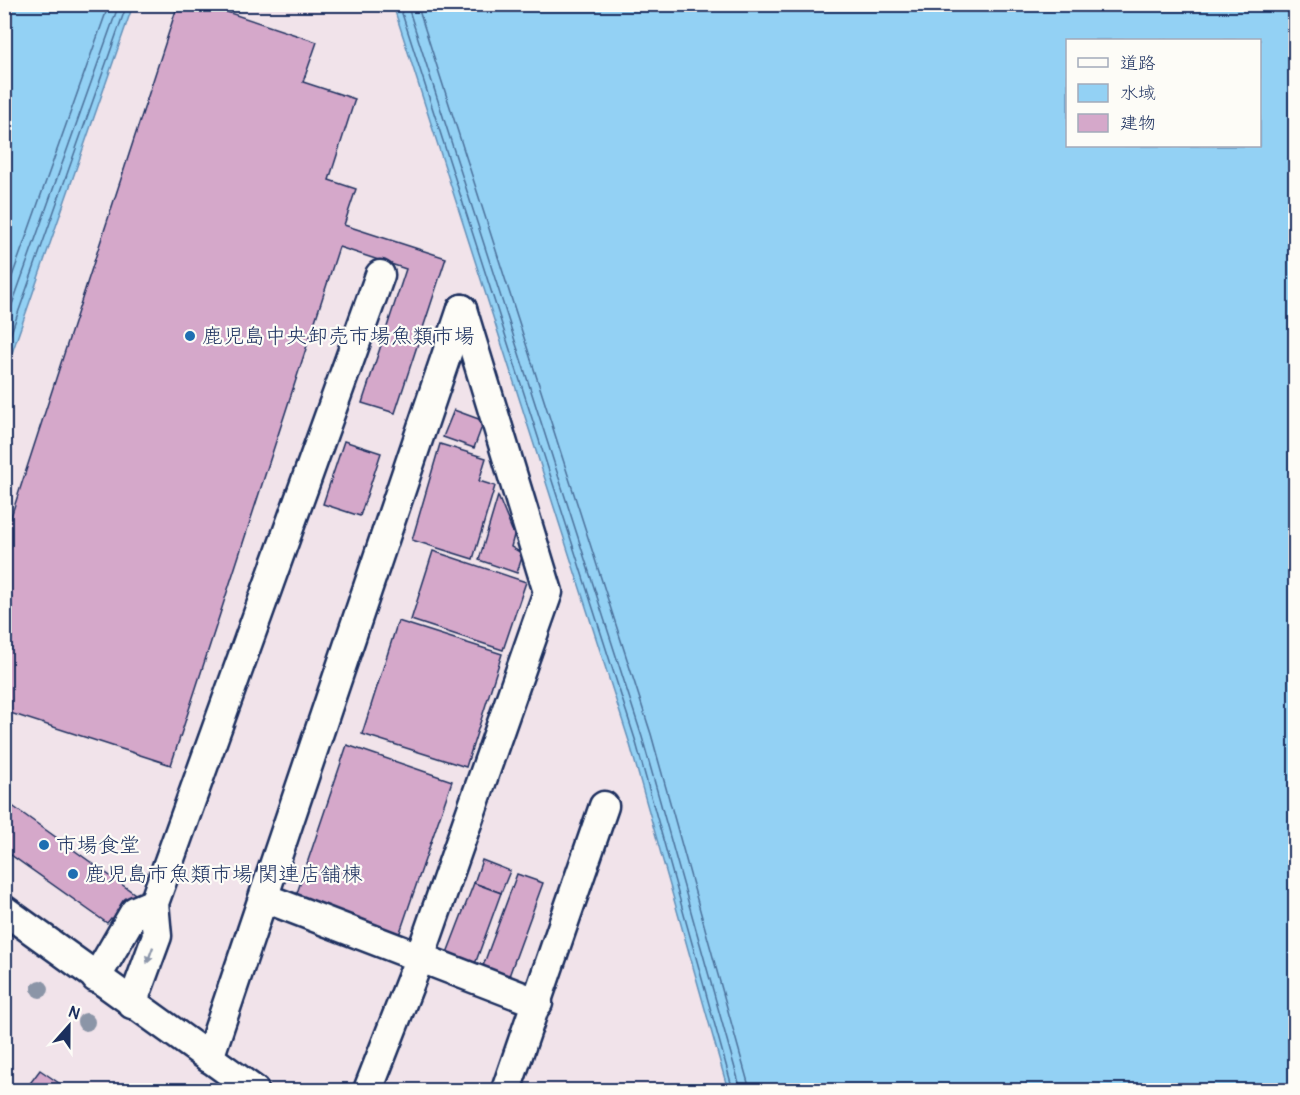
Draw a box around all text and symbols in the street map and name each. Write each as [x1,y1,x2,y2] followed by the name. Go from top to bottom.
[1066,39,1261,147] legend
[1120,52,1156,75] text: 道路
[1120,82,1156,105] text: 水域
[1120,112,1156,135] text: 建物
[202,323,475,350] place label: 鹿児島中央卸売市場魚類市場
[183,329,197,343] marker: 鹿児島中央卸売市場魚類市場
[56,832,140,859] place label: 市場食堂
[37,838,51,852] marker: 市場食堂
[85,861,363,888] place label: 鹿児島市魚類市場 関連店舗棟
[66,867,80,881] marker: 鹿児島市魚類市場 関連店舗棟
[145,946,155,964] one-way arrow
[39,996,99,1056] north arrow
[65,1002,83,1024] text: N

